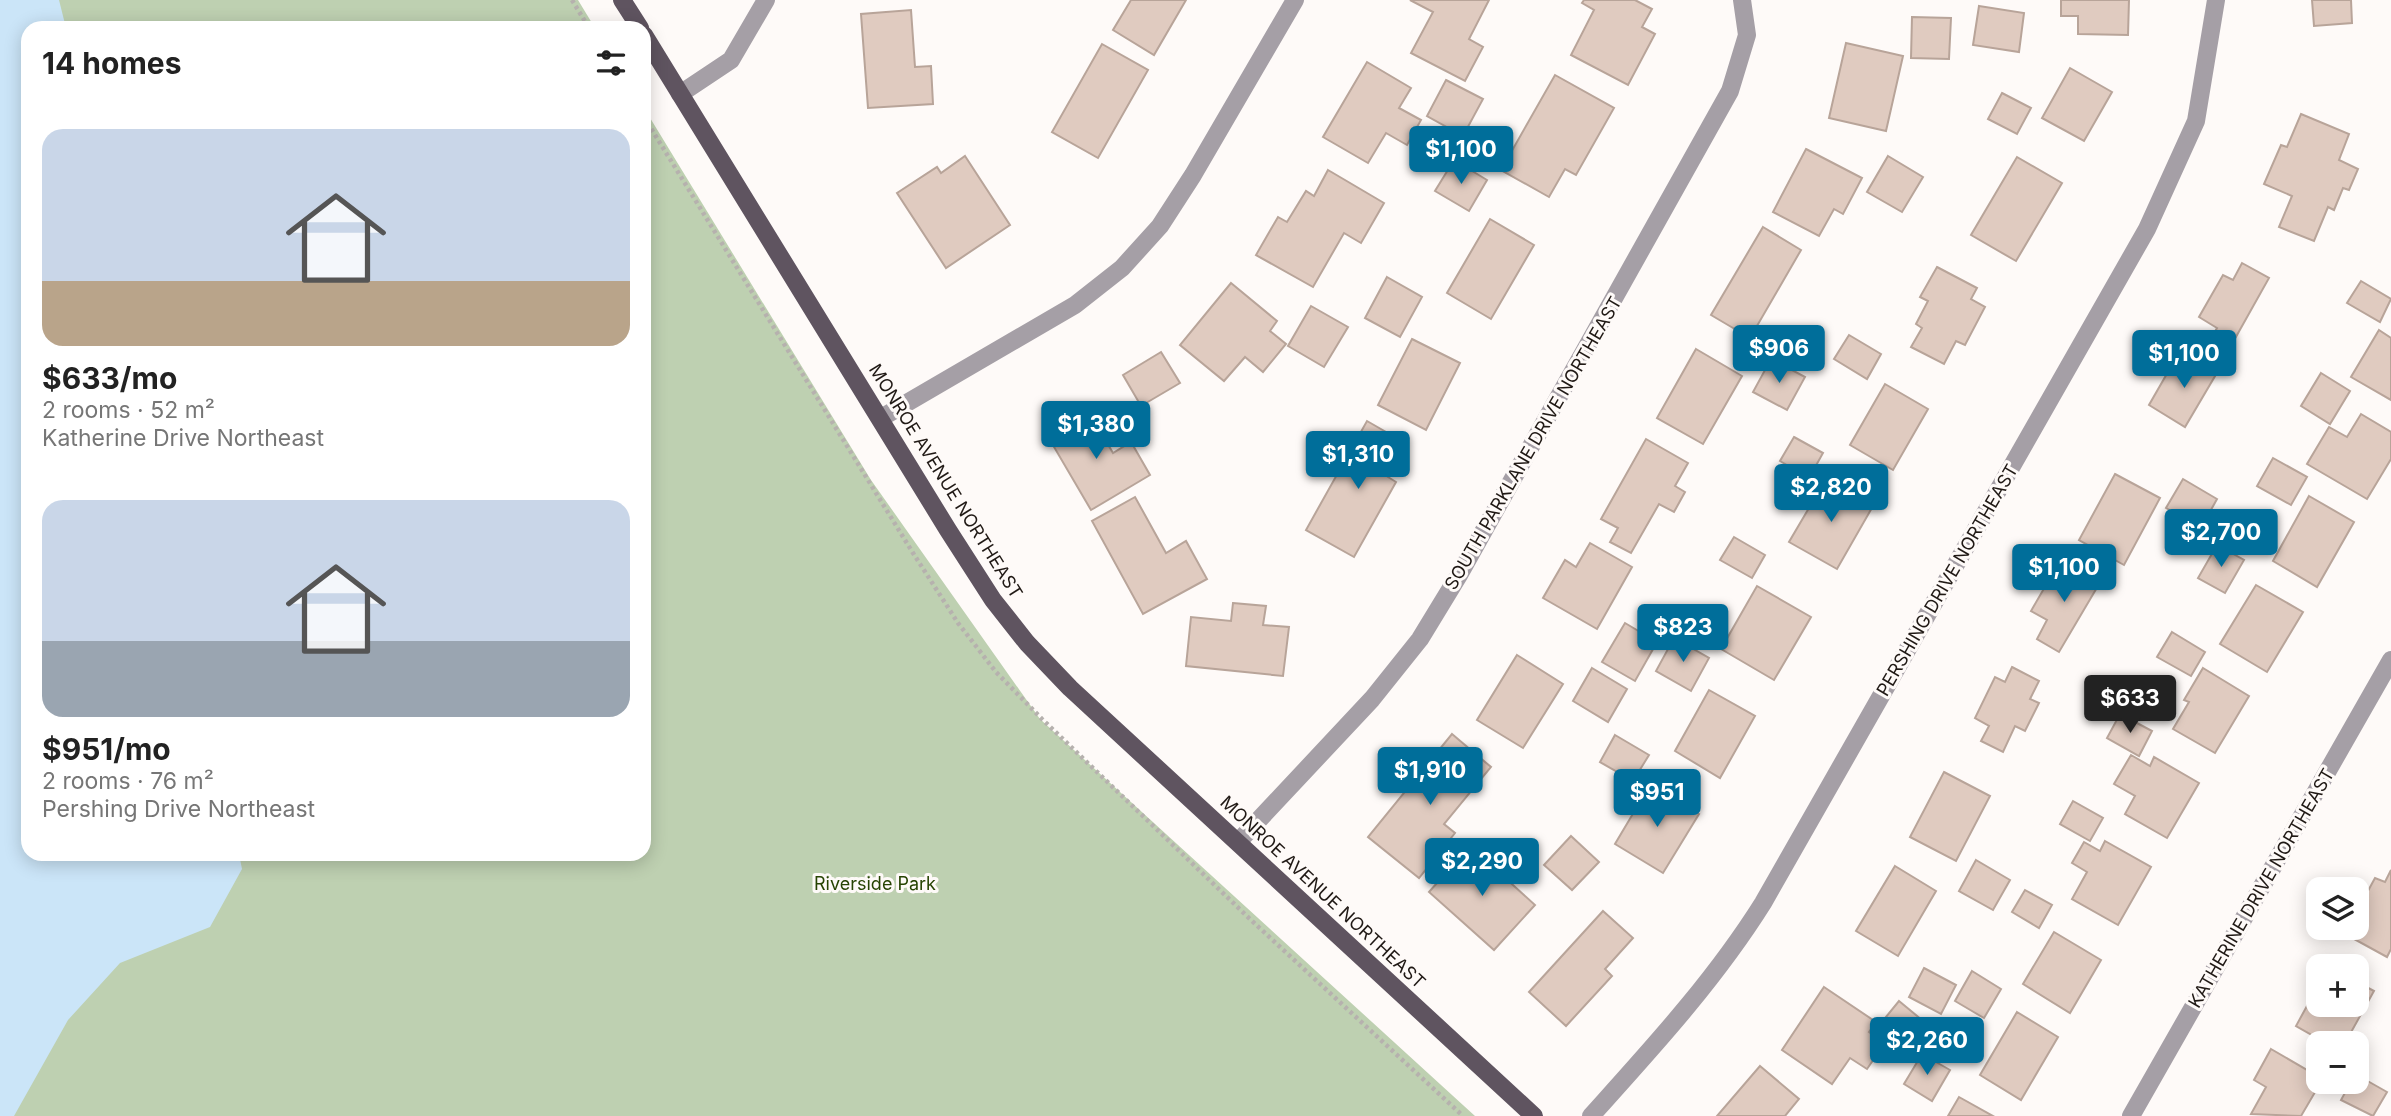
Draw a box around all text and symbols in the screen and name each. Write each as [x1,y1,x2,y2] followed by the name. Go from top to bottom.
[592,44,630,82] icon: filters
[42,45,181,81] text: 14 homes
[1404,127,1518,186] pin: $1,100
[1425,135,1497,163] text: $1,100
[273,175,399,301] icon: home
[1440,293,1626,593] street label: SOUTH PARKLANE DRIVE NORTHEAST
[1738,326,1820,385] pin: $906
[2127,330,2241,390] pin: $1,100
[1749,334,1809,362] text: $906
[2148,339,2220,367] text: $1,100
[42,360,177,396] text: $633/mo
[865,360,1027,602] street label: MONROE AVENUE NORTHEAST
[42,396,215,424] text: 2 rooms · 52 m²
[1039,402,1153,461] pin: $1,380
[1057,410,1135,438] text: $1,380
[42,424,324,452] text: Katherine Drive Northeast
[1301,432,1415,491] pin: $1,310
[1322,440,1394,468] text: $1,310
[1872,461,2022,699] street label: PERSHING DRIVE NORTHEAST
[1774,464,1888,524] pin: $2,820
[1790,473,1872,501] text: $2,820
[2164,510,2278,569] pin: $2,700
[2181,518,2261,546] text: $2,700
[2007,544,2121,604] pin: $1,100
[273,546,399,672] icon: home
[2028,553,2100,581] text: $1,100
[1642,604,1724,664] pin: $823
[1653,613,1713,641] text: $823
[2089,676,2171,735] pin: $633
[2100,684,2160,712] text: $633
[42,731,171,767] text: $951/mo
[1373,748,1487,807] pin: $1,910
[1394,756,1466,784] text: $1,910
[2184,765,2338,1011] street label: KATHERINE DRIVE NORTHEAST
[42,767,214,795] text: 2 rooms · 76 m²
[1616,770,1698,829] pin: $951
[1630,778,1684,806] text: $951
[1216,791,1430,993] street label: MONROE AVENUE NORTHEAST
[42,795,315,823] text: Pershing Drive Northeast
[1425,838,1539,898] pin: $2,290
[1441,847,1523,875] text: $2,290
[814,873,936,894] park label: Riverside Park
[2306,877,2369,1094] map controls
[2306,877,2369,940] button: layers
[2306,954,2369,1017] button: +
[1870,1018,1984,1077] pin: $2,260
[1886,1026,1968,1054] text: $2,260
[2306,1031,2369,1094] button: −

